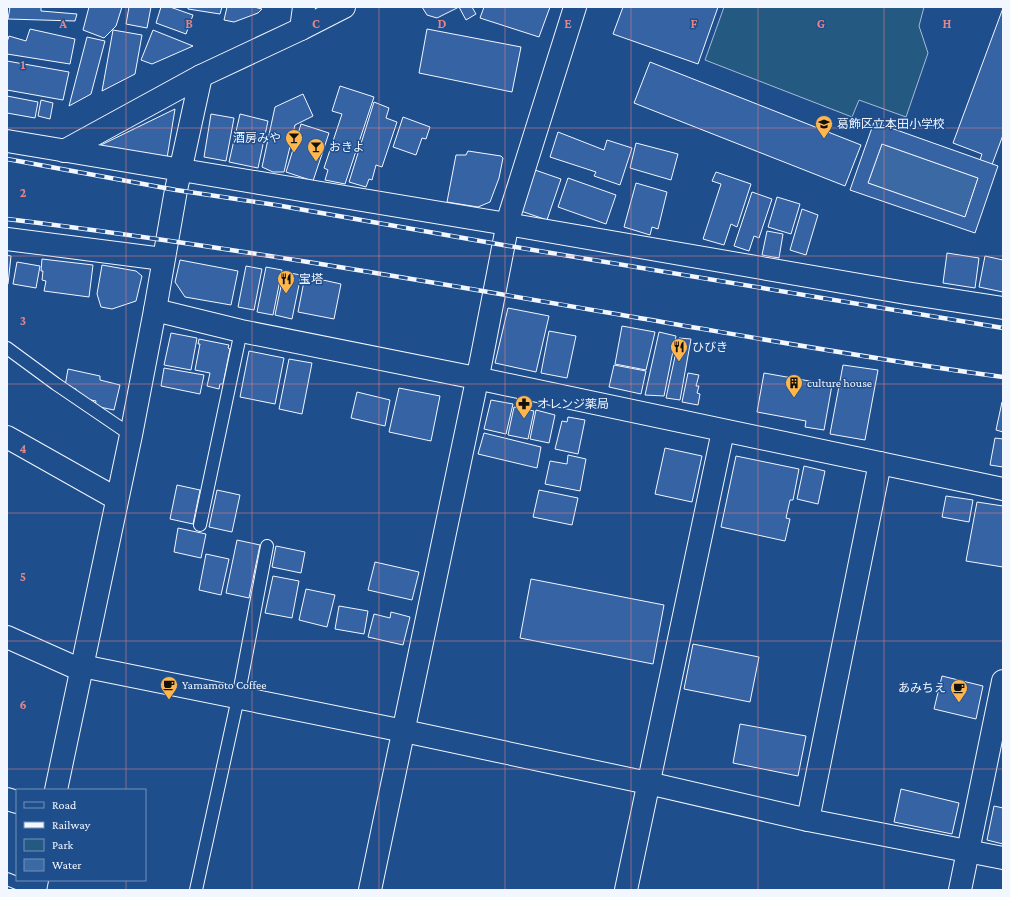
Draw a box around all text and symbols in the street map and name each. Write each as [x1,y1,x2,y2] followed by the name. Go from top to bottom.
[58,16,67,31] text: A
[185,16,193,31] text: B
[312,16,320,31] text: C
[438,16,447,31] text: D
[564,16,572,31] text: E
[691,16,698,31] text: F
[817,16,825,31] text: G
[943,16,952,31] text: H
[21,57,26,72] text: 1
[814,114,834,139] school or university icon: 葛飾区立本田小学校
[837,117,945,131] place label: 葛飾区立本田小学校
[284,128,304,153] bar icon: 酒房みや
[233,131,281,145] place label: 酒房みや
[306,137,326,162] bar icon: おきよ
[329,140,365,154] place label: おきよ
[20,185,27,200] text: 2
[276,269,296,294] restaurant icon: 宝塔
[299,272,323,286] place label: 宝塔
[20,313,26,328] text: 3
[669,337,689,362] restaurant icon: ひびき
[692,340,728,354] place label: ひびき
[784,373,804,398] building icon: culture house
[807,376,872,390] place label: culture house
[514,394,534,419] pharmacy icon: オレンジ薬局
[537,397,609,411] place label: オレンジ薬局
[19,441,27,456] text: 4
[20,569,26,584] text: 5
[159,675,179,700] cafe icon: Yamamoto Coffee
[182,678,267,692] place label: Yamamoto Coffee
[949,678,969,703] cafe icon: あみちえ
[898,681,946,695] place label: あみちえ
[19,697,27,712] text: 6
[16,789,146,881] legend
[52,798,77,812] text: Road
[52,818,91,832] text: Railway
[52,838,74,852] text: Park
[52,858,82,872] text: Water

